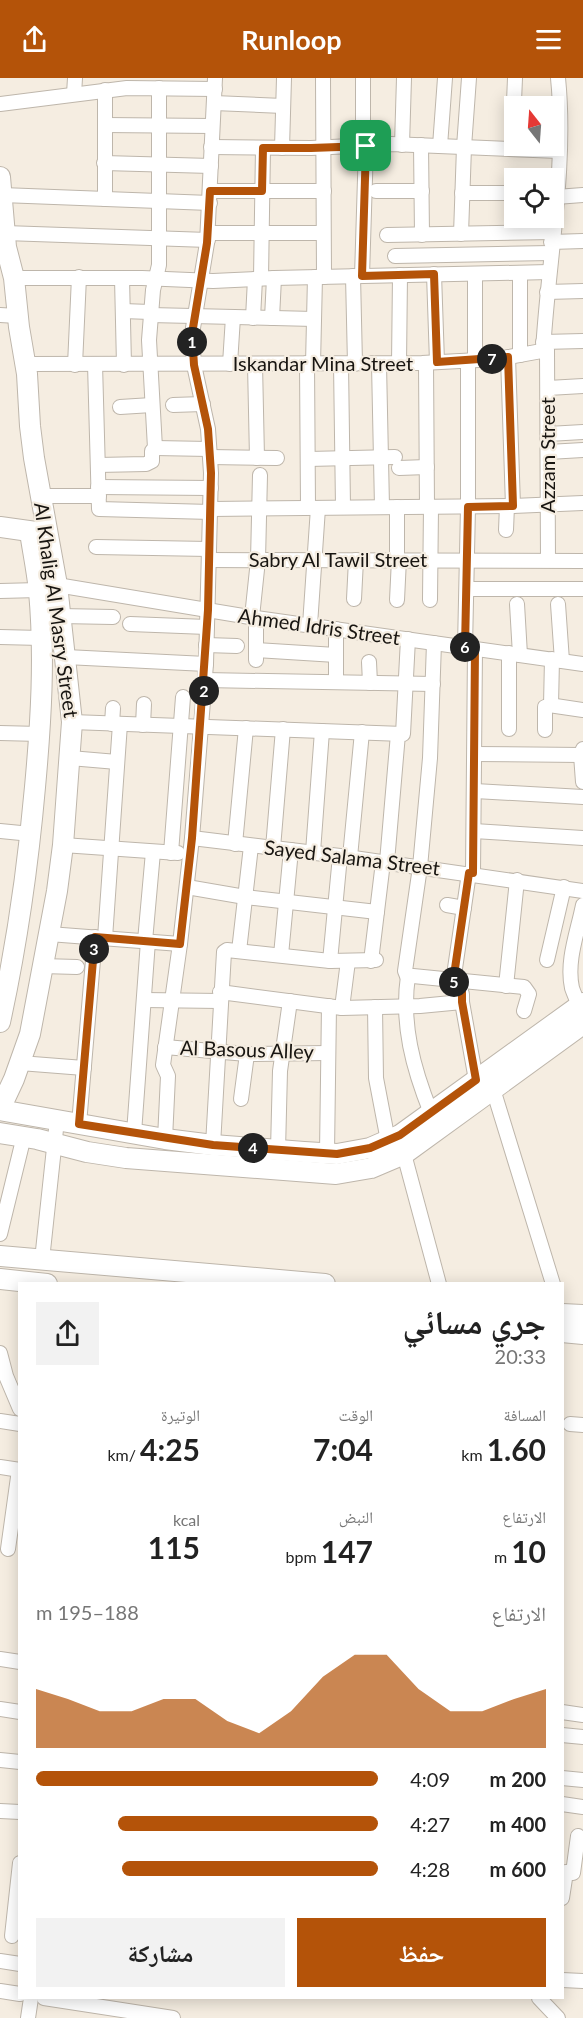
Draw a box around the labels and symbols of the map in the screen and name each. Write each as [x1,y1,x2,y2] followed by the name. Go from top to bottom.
[504,96,564,156] north arrow
[340,120,391,171] pin
[177,327,207,357] pin: 1
[477,344,507,374] pin: 7
[233,351,413,375] street label: Iskandar Mina Street
[535,397,559,513] street label: Azzam Street
[30,501,84,719] street label: Al Khalig Al Masry Street
[249,547,427,571] street label: Sabry Al Tawil Street
[237,603,402,649] street label: Ahmed Idris Street
[450,632,480,662] pin: 6
[189,676,219,706] pin: 2
[263,834,441,880] street label: Sayed Salama Street
[79,934,109,964] pin: 3
[439,967,469,997] pin: 5
[180,1035,315,1063] street label: Al Basous Alley
[238,1133,268,1163] pin: 4

